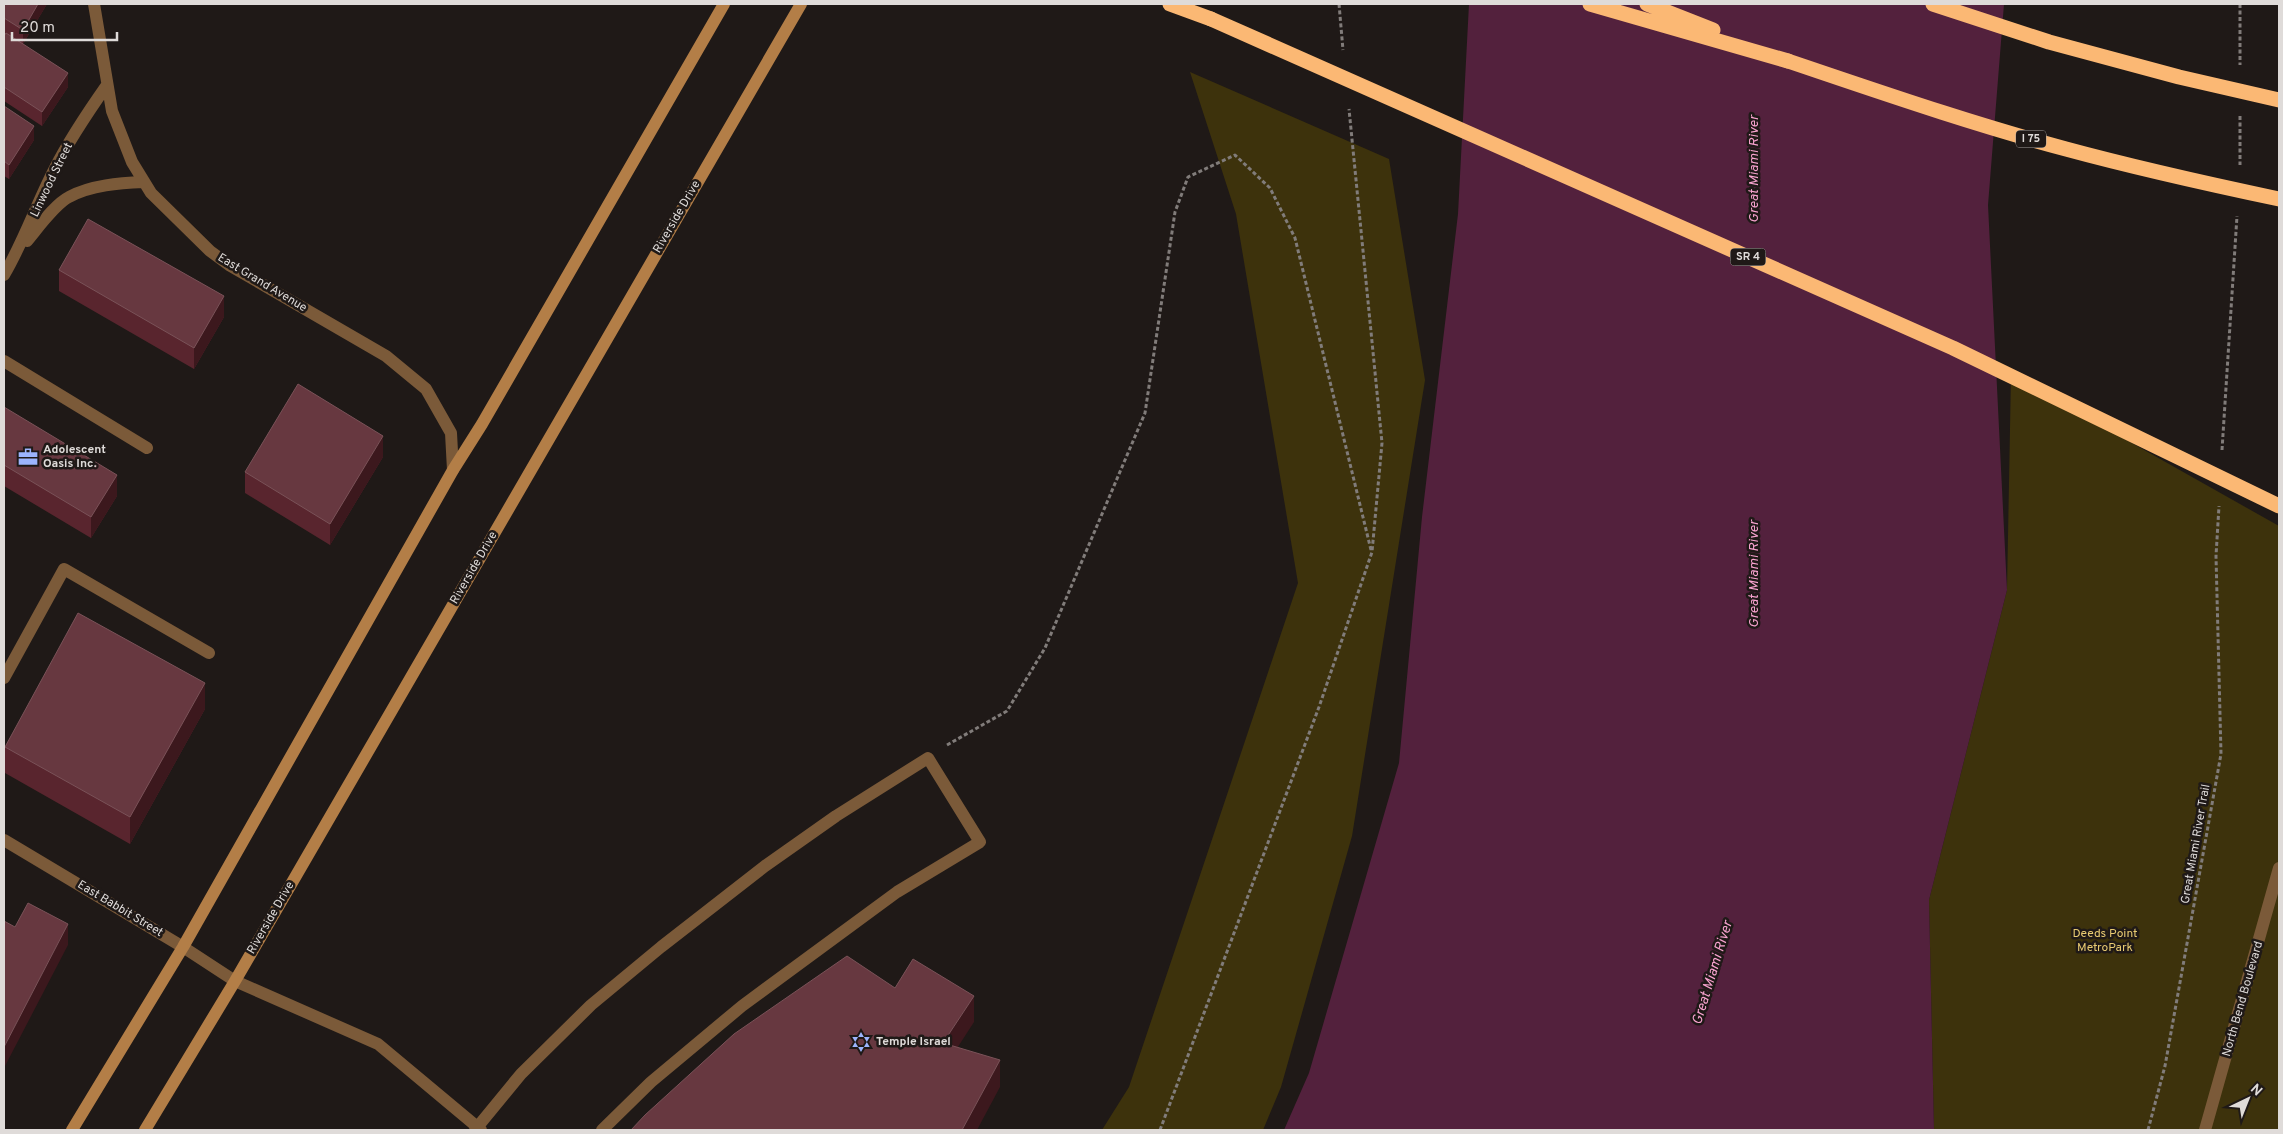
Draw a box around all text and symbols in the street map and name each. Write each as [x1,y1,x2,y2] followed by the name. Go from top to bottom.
[12,10,118,42] scale bar
[20,19,55,38] text: 20 m
[1746,113,1763,223] water label: Great Miami River
[2016,130,2046,148] road number: I 75
[27,140,77,220] street label: Linwood Street
[650,178,704,256] street label: Riverside Drive
[1730,248,1766,266] road number: SR 4
[214,250,310,316] street label: East Grand Avenue
[43,442,106,472] place label: Adolescent Oasis Inc.
[17,446,39,468] office icon: Adolescent Oasis Inc.
[1746,518,1763,628] water label: Great Miami River
[447,529,501,607] street label: Riverside Drive
[2178,783,2214,905] street label: Great Miami River Trail
[74,877,166,941] street label: East Babbit Street
[244,879,298,957] street label: Riverside Drive
[1689,917,1737,1027] water label: Great Miami River
[2072,926,2138,956] park label: Deeds Point MetroPark
[2219,939,2267,1059] street label: North Bend Boulevard
[850,1031,872,1053] synagogue icon: Temple Israel
[876,1034,951,1050] place label: Temple Israel
[2223,1074,2273,1124] north arrow
[2246,1081,2265,1100] text: N

